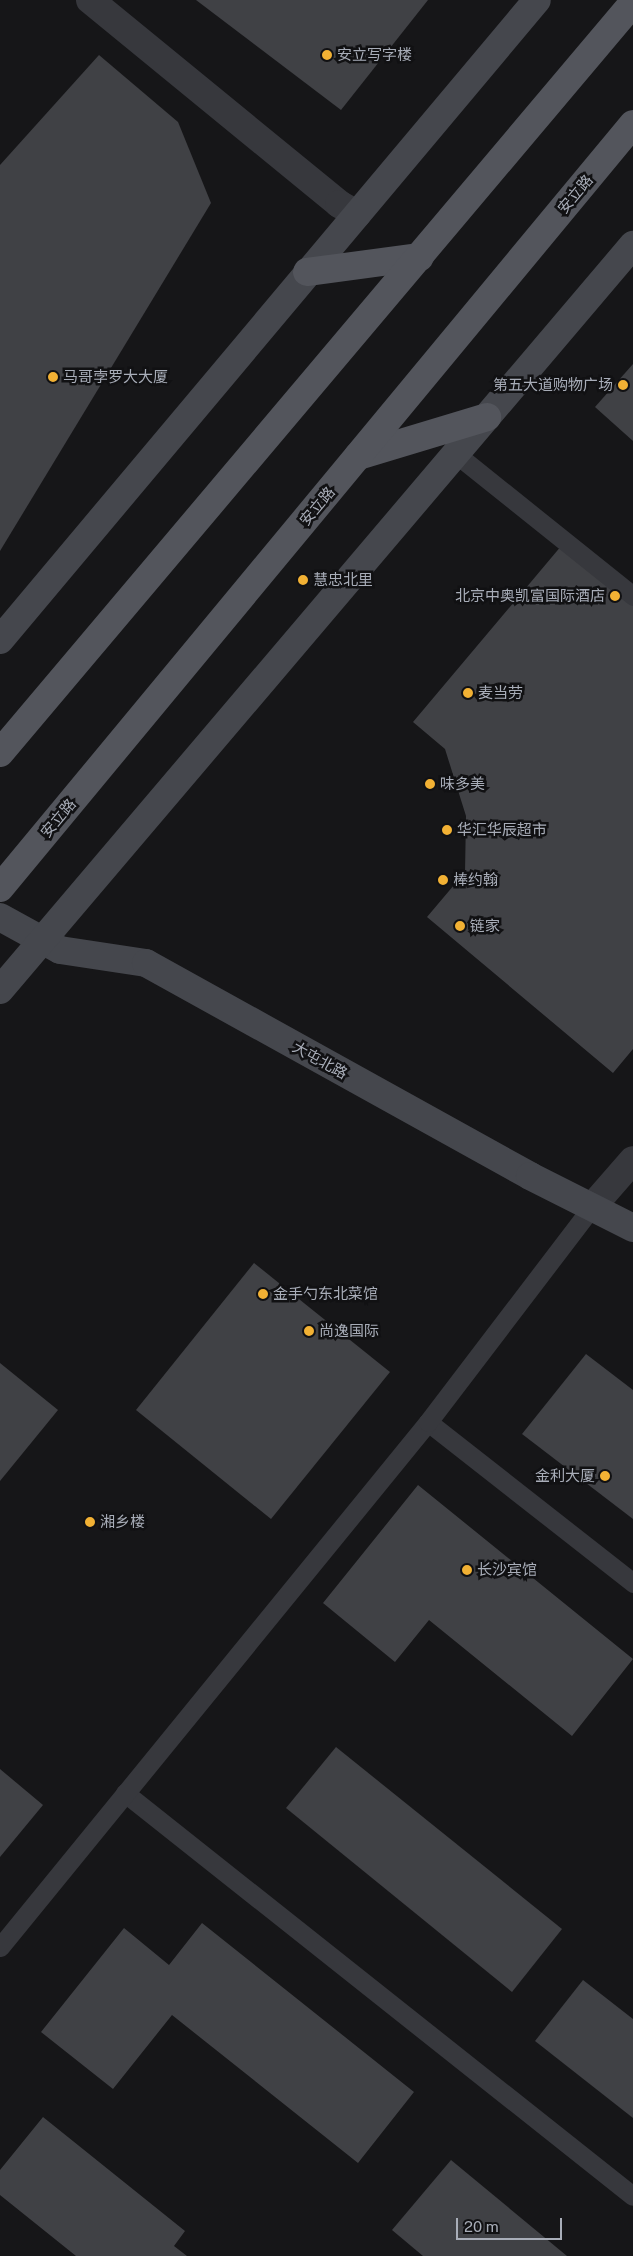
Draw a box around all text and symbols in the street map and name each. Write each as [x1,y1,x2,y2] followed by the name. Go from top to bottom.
[337,46,412,64] place label: 安立写字楼
[321,49,333,61] marker: 安立写字楼
[554,171,596,217] street label: 安立路
[63,368,168,386] place label: 马哥孛罗大大厦
[47,371,59,383] marker: 马哥孛罗大大厦
[493,376,613,394] place label: 第五大道购物广场
[617,379,629,391] marker: 第五大道购物广场
[296,483,338,529] street label: 安立路
[313,571,373,589] place label: 慧忠北里
[297,574,309,586] marker: 慧忠北里
[455,587,605,605] place label: 北京中奥凯富国际酒店
[609,590,621,602] marker: 北京中奥凯富国际酒店
[478,684,523,702] place label: 麦当劳
[462,687,474,699] marker: 麦当劳
[440,775,485,793] place label: 味多美
[424,778,436,790] marker: 味多美
[37,795,79,841] street label: 安立路
[457,821,547,839] place label: 华汇华辰超市
[441,824,453,836] marker: 华汇华辰超市
[453,871,498,889] place label: 棒约翰
[437,874,449,886] marker: 棒约翰
[470,917,500,935] place label: 链家
[454,920,466,932] marker: 链家
[289,1038,351,1082] street label: 大屯北路
[273,1285,378,1303] place label: 金手勺东北菜馆
[257,1288,269,1300] marker: 金手勺东北菜馆
[319,1322,379,1340] place label: 尚逸国际
[303,1325,315,1337] marker: 尚逸国际
[535,1467,595,1485] place label: 金利大厦
[599,1470,611,1482] marker: 金利大厦
[100,1513,145,1531] place label: 湘乡楼
[84,1516,96,1528] marker: 湘乡楼
[477,1561,537,1579] place label: 长沙宾馆
[461,1564,473,1576] marker: 长沙宾馆
[458,2208,564,2240] scale bar
[464,2218,499,2235] text: 20 m

